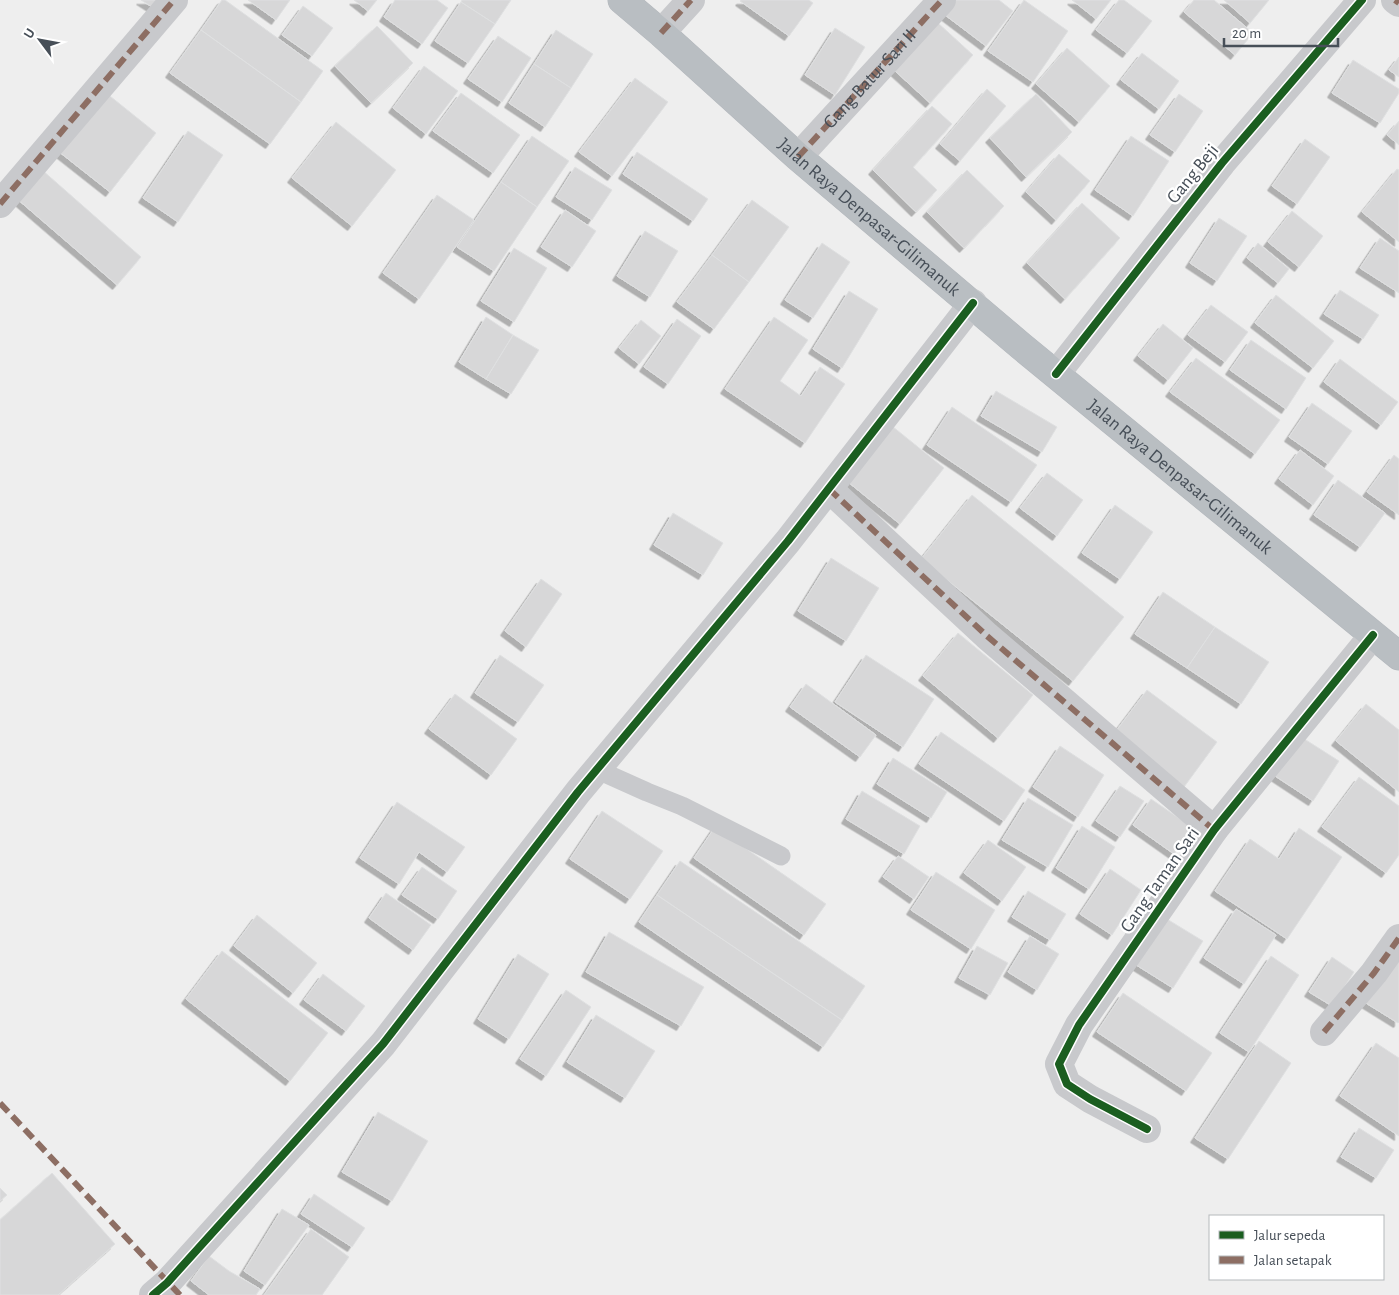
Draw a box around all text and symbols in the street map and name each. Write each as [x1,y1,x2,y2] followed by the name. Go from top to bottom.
[15,15,65,65] north arrow
[1224,15,1338,47] scale bar
[22,26,38,41] text: U
[820,26,920,132] street label: Gang Batur Sari II
[1232,26,1261,41] text: 20 m
[774,134,964,300] street label: Jalan Raya Denpasar-Gilimanuk
[1163,141,1223,207] street label: Gang Beji
[1084,395,1276,558] street label: Jalan Raya Denpasar-Gilimanuk
[1117,824,1203,936] street label: Gang Taman Sari
[1209,1215,1384,1280] legend
[1254,1228,1326,1243] text: Jalur sepeda
[1254,1253,1332,1268] text: Jalan setapak

